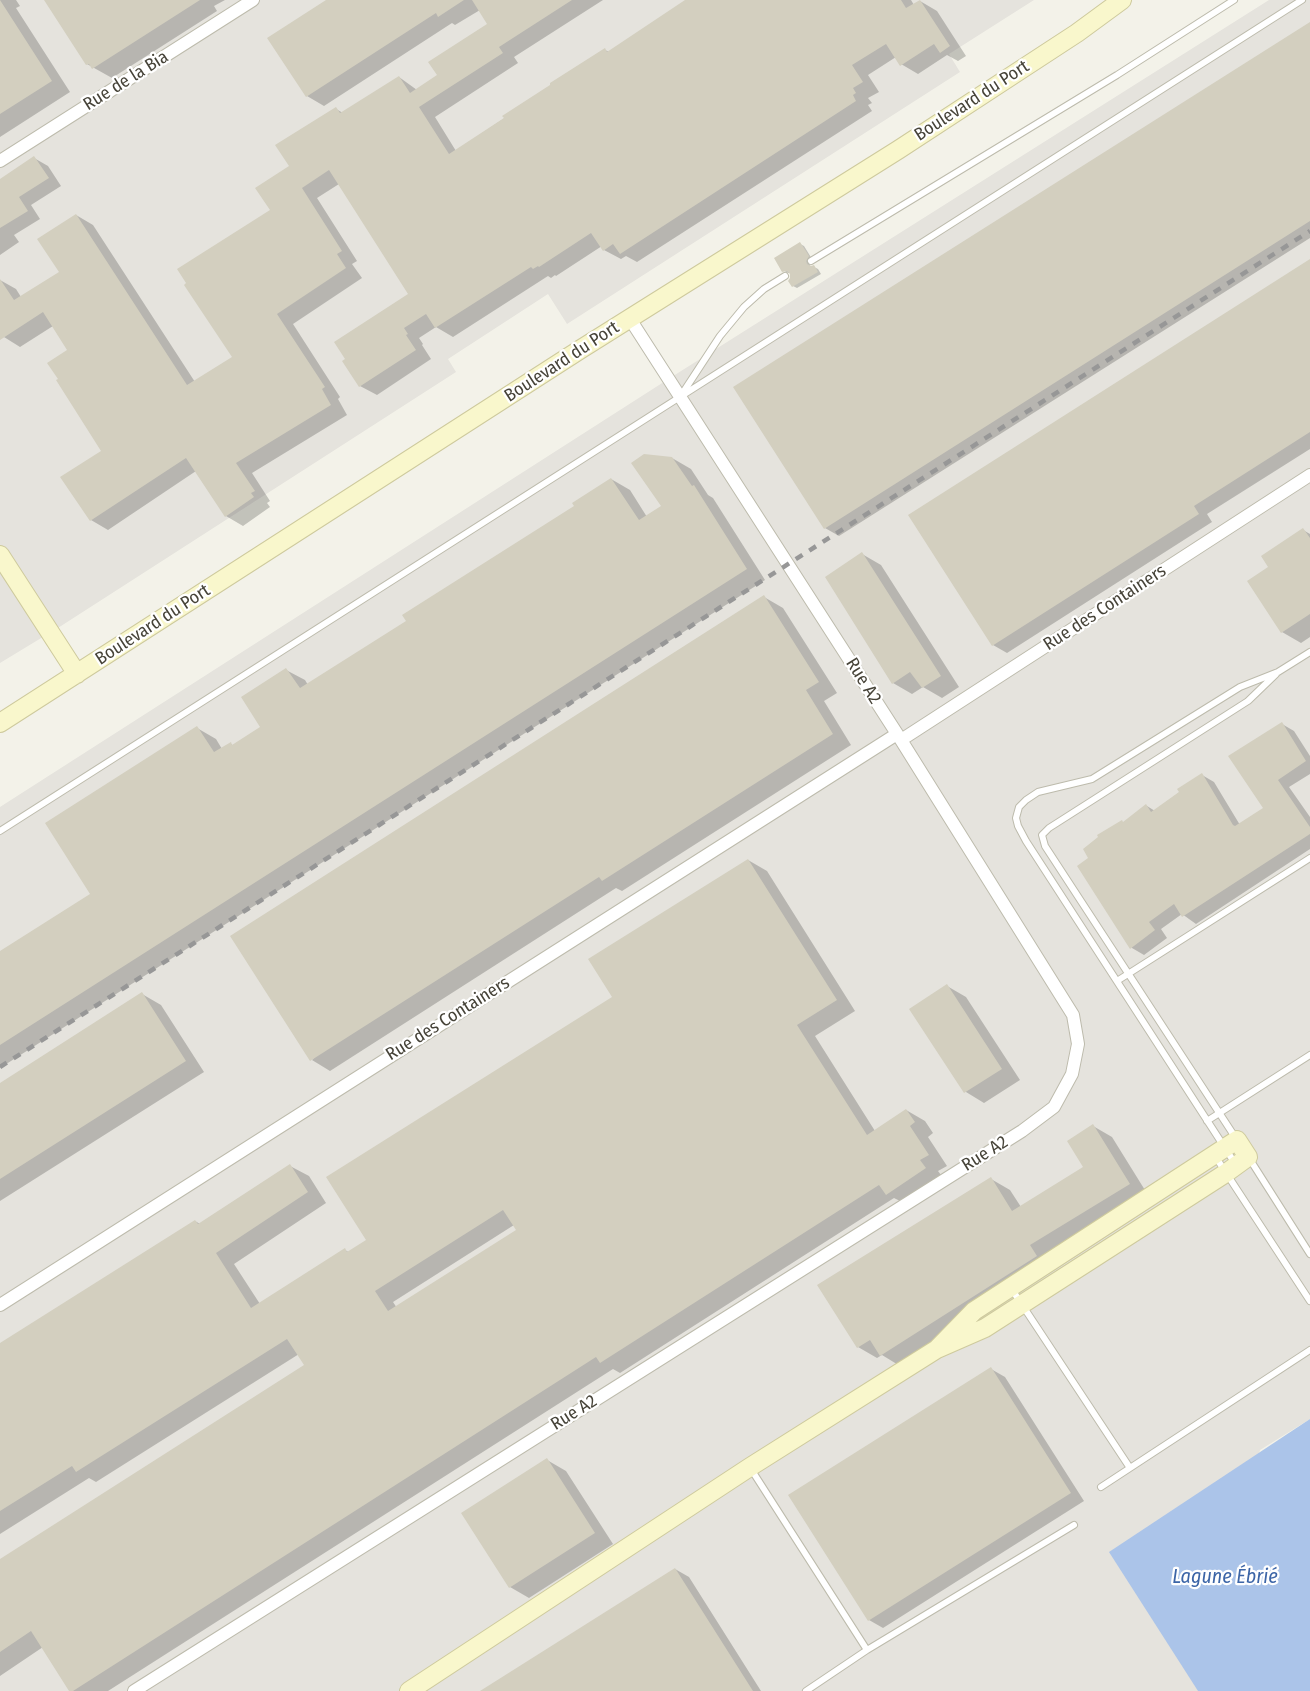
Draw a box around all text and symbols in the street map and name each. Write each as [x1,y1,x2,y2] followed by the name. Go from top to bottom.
[80,46,172,116] street label: Rue de la Bia
[911,56,1033,146] street label: Boulevard du Port
[501,317,623,407] street label: Boulevard du Port
[1040,560,1170,656] street label: Rue des Containers
[92,580,214,670] street label: Boulevard du Port
[841,654,885,708] street label: Rue A2
[382,972,514,1066] street label: Rue des Containers
[958,1132,1012,1176] street label: Rue A2
[547,1391,601,1435] street label: Rue A2
[1172,1565,1278,1589] water label: Lagune Ébrié

